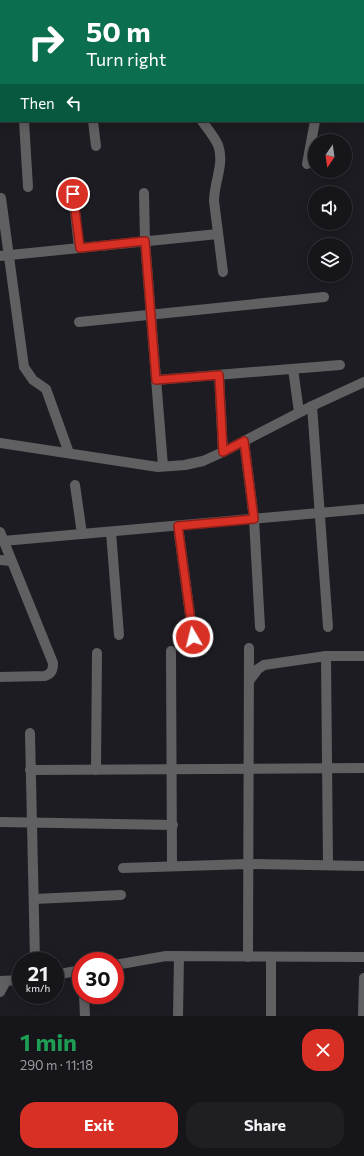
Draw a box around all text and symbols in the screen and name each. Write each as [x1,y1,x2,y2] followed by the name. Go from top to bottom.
[86,14,151,48] text: 50 m
[20,16,72,68] icon: right
[86,48,166,70] text: Turn right
[63,92,85,114] icon: left
[20,94,55,112] text: Then
[308,134,352,178] north arrow
[308,134,352,282] map controls
[56,177,90,211] pin
[62,183,84,205] icon: arrive
[308,186,352,230] button: sound
[308,238,352,282] button: layers
[172,616,214,658] position arrow
[72,952,124,1004] speed limit sign: 30
[28,961,48,985] text: 21
[26,982,50,994] text: km/h
[20,1027,77,1056] text: 1 min
[302,1029,344,1071] button: close
[20,1057,93,1073] text: 290 m · 11:18
[20,1102,178,1148] button: Exit
[186,1102,344,1148] button: Share

